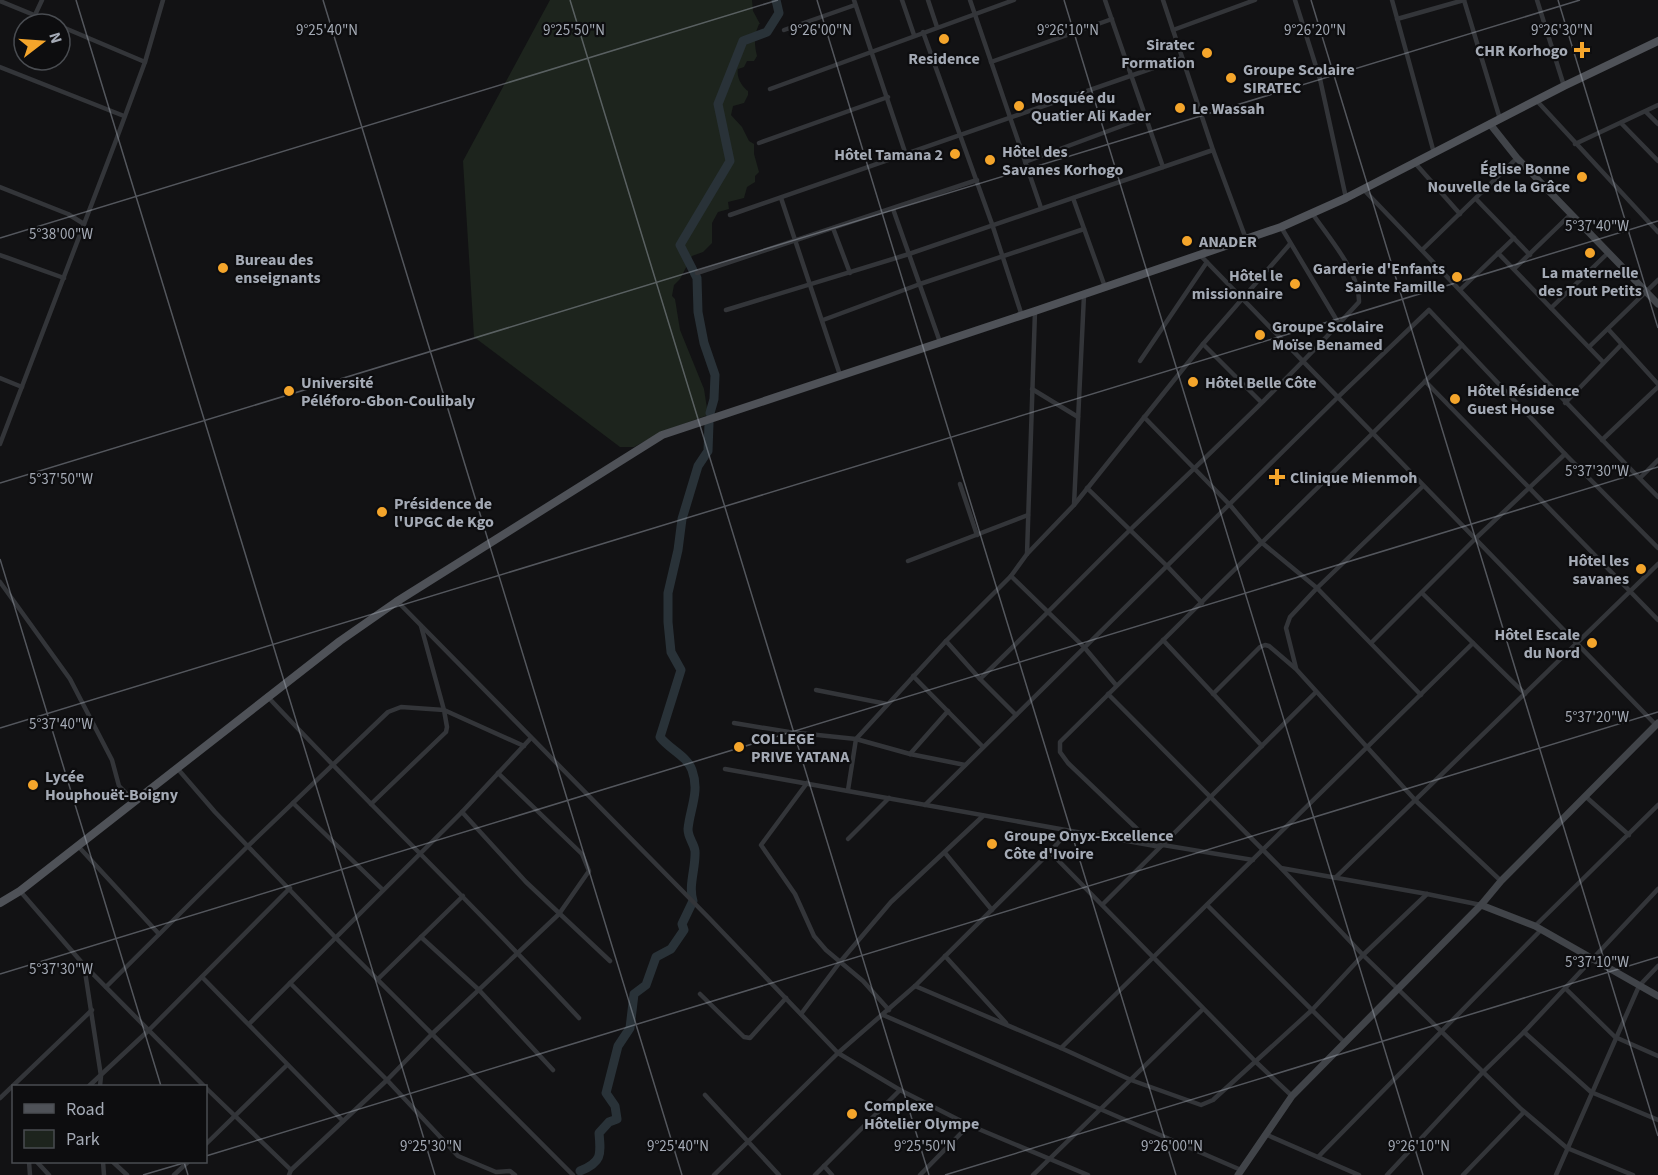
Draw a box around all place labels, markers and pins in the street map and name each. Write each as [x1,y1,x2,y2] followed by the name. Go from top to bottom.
[937,32,951,46] marker: Residence
[1121,34,1196,74] place label: Siratec Formation
[1475,40,1568,62] place label: CHR Korhogo
[1573,41,1591,59] marker: CHR Korhogo
[1200,46,1214,60] marker: Siratec Formation
[908,48,980,70] place label: Residence
[1243,59,1355,99] place label: Groupe Scolaire SIRATEC
[1224,71,1238,85] marker: Groupe Scolaire SIRATEC
[1031,87,1152,127] place label: Mosquée du Quatier Ali Kader
[1192,98,1265,120] place label: Le Wassah
[1012,99,1026,113] marker: Mosquée du Quatier Ali Kader
[1173,101,1187,115] marker: Le Wassah
[1002,141,1124,181] place label: Hôtel des Savanes Korhogo
[834,144,943,166] place label: Hôtel Tamana 2
[948,147,962,161] marker: Hôtel Tamana 2
[983,153,997,167] marker: Hôtel des Savanes Korhogo
[1427,158,1570,198] place label: Église Bonne Nouvelle de la Grâce
[1575,170,1589,184] marker: Église Bonne Nouvelle de la Grâce
[1198,231,1257,253] place label: ANADER
[1180,234,1194,248] marker: ANADER
[1583,246,1597,260] marker: La maternelle des Tout Petits
[235,249,321,289] place label: Bureau des enseignants
[1313,258,1445,298] place label: Garderie d'Enfants Sainte Famille
[216,261,230,275] marker: Bureau des enseignants
[1538,262,1642,302] place label: La maternelle des Tout Petits
[1192,265,1283,305] place label: Hôtel le missionnaire
[1450,270,1464,284] marker: Garderie d'Enfants Sainte Famille
[1288,277,1302,291] marker: Hôtel le missionnaire
[1272,316,1384,356] place label: Groupe Scolaire Moïse Benamed
[1253,328,1267,342] marker: Groupe Scolaire Moïse Benamed
[301,372,476,412] place label: Université Péléforo-Gbon-Coulibaly
[1205,372,1317,394] place label: Hôtel Belle Côte
[1186,375,1200,389] marker: Hôtel Belle Côte
[1467,380,1580,420] place label: Hôtel Résidence Guest House
[282,384,296,398] marker: Université Péléforo-Gbon-Coulibaly
[1448,392,1462,406] marker: Hôtel Résidence Guest House
[1290,467,1417,489] place label: Clinique Mienmoh
[1268,468,1286,486] marker: Clinique Mienmoh
[394,493,494,533] place label: Présidence de l'UPGC de Kgo
[375,505,389,519] marker: Présidence de l'UPGC de Kgo
[1568,550,1629,590] place label: Hôtel les savanes
[1634,562,1648,576] marker: Hôtel les savanes
[1494,624,1580,664] place label: Hôtel Escale du Nord
[1585,636,1599,650] marker: Hôtel Escale du Nord
[751,728,850,768] place label: COLLEGE PRIVE YATANA
[732,740,746,754] marker: COLLEGE PRIVE YATANA
[45,766,179,806] place label: Lycée Houphouët-Boigny
[26,778,40,792] marker: Lycée Houphouët-Boigny
[1004,825,1174,865] place label: Groupe Onyx-Excellence Côte d'Ivoire
[985,837,999,851] marker: Groupe Onyx-Excellence Côte d'Ivoire
[864,1095,979,1135] place label: Complexe Hôtelier Olympe
[845,1107,859,1121] marker: Complexe Hôtelier Olympe

